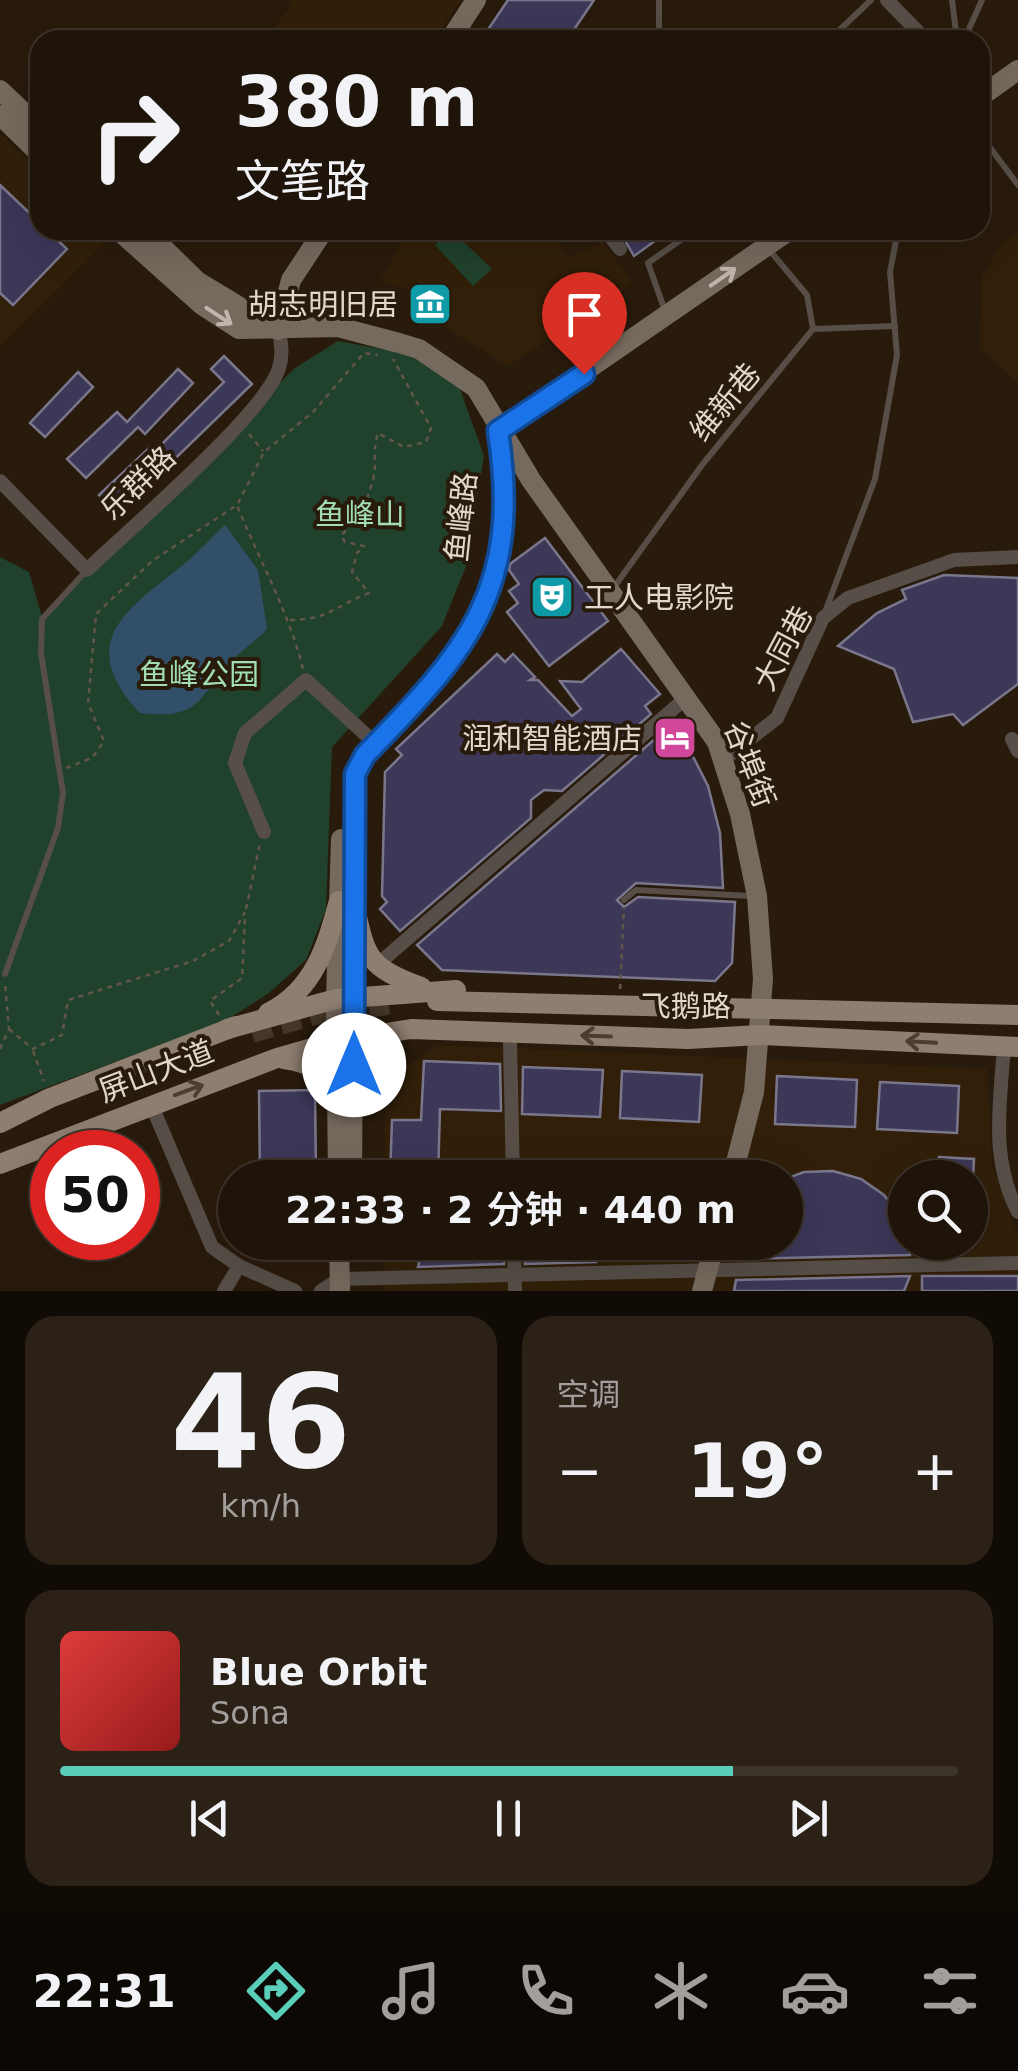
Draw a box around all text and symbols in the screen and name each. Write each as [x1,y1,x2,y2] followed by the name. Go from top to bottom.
[235,61,478,143] text: 380 m
[70,70,200,200] icon: right
[235,155,370,208] text: 文笔路
[708,267,736,288] one-way arrow
[542,272,627,375] pin
[407,281,453,327] museum icon: 胡志明旧居
[248,287,398,322] place label: 胡志明旧居
[557,287,612,342] icon: arrive
[204,305,233,326] one-way arrow
[683,356,767,448] street label: 维新巷
[93,439,183,527] street label: 乐群路
[439,470,483,564] street label: 鱼峰路
[315,497,405,532] park label: 鱼峰山
[529,574,575,620] theatre icon: 工人电影院
[584,580,734,615] place label: 工人电影院
[746,600,820,696] street label: 大同巷
[139,657,259,692] park label: 鱼峰公园
[652,715,698,761] hotel icon: 润和智能酒店
[718,716,782,812] street label: 谷埠街
[462,721,642,756] place label: 润和智能酒店
[641,989,731,1024] street label: 飞鹅路
[302,1013,406,1117] position arrow
[580,1026,612,1045] one-way arrow
[94,1033,218,1109] street label: 屏山大道
[905,1033,937,1052] one-way arrow
[172,1080,203,1098] one-way arrow
[30,1130,160,1260] speed limit sign: 50
[888,1160,988,1260] map controls
[888,1160,988,1260] button: search
[285,1188,736,1232] text: 22:33 · 2 分钟 · 440 m
[170,1346,351,1498] text: 46
[557,1376,621,1414] text: 空调
[686,1427,828,1515] text: 19°
[557,1439,603,1503] text: −
[912,1439,958,1503] text: +
[220,1487,301,1525] text: km/h
[210,1650,427,1694] text: Blue Orbit
[210,1694,290,1732] text: Sona
[182,1791,237,1846] icon: previous
[481,1791,536,1846] icon: pause
[781,1791,836,1846] icon: next
[241,1956,311,2026] icon: directions
[376,1956,446,2026] icon: music
[511,1956,581,2026] icon: phone
[646,1956,716,2026] icon: climate
[780,1956,850,2026] icon: car
[915,1956,985,2026] icon: filters
[32,1965,176,2018] text: 22:31

